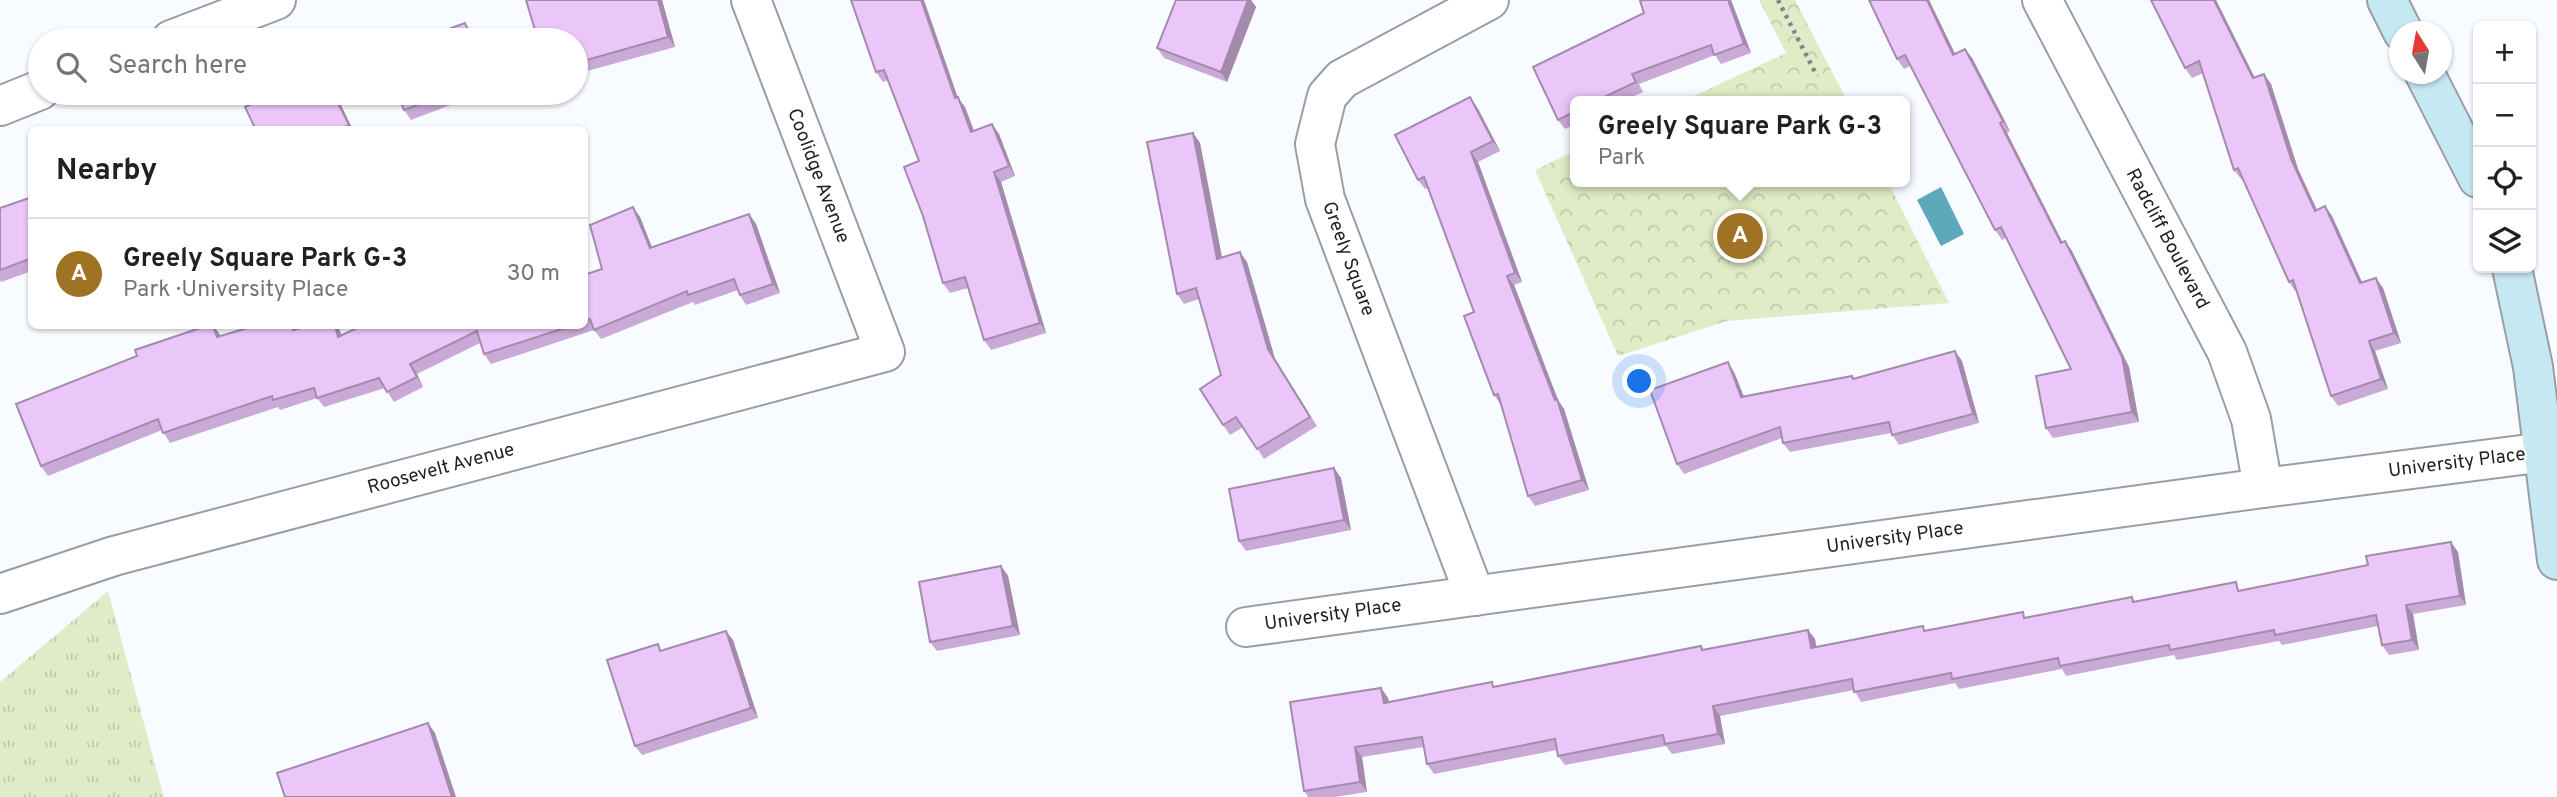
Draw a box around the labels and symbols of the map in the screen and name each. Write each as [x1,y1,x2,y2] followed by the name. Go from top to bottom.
[2389,21,2452,84] north arrow
[781,105,855,247] street label: Coolidge Avenue
[2120,165,2214,313] street label: Radcliff Boulevard
[1316,198,1380,320] street label: Greely Square
[1717,210,1763,262] pin: A
[1622,364,1656,398] your location
[365,438,517,500] street label: Roosevelt Avenue
[2387,443,2527,483] street label: University Place
[1825,517,1965,559] street label: University Place
[1263,594,1403,636] street label: University Place

